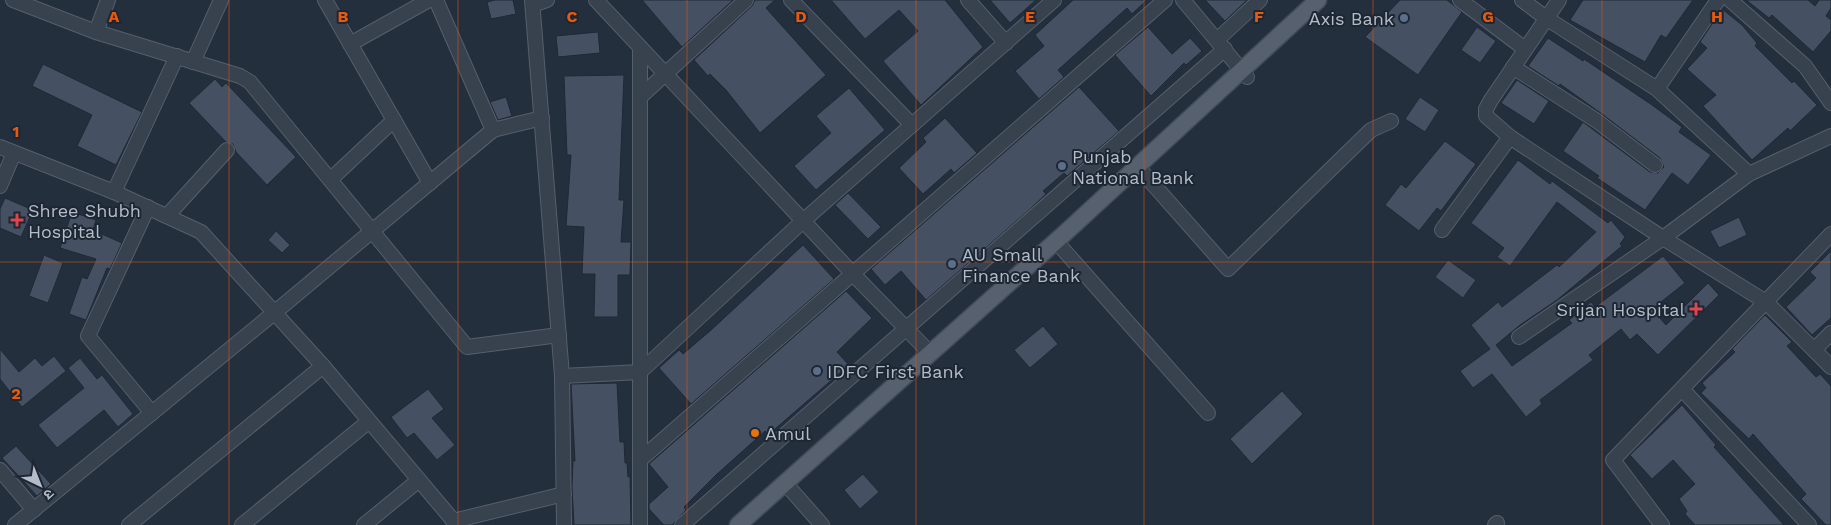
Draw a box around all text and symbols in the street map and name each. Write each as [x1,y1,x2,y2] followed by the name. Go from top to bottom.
[109,7,120,26] text: A
[338,7,349,26] text: B
[567,7,578,26] text: C
[795,7,807,26] text: D
[1025,7,1035,26] text: E
[1254,7,1264,26] text: F
[1482,7,1494,26] text: G
[1711,7,1723,26] text: H
[1309,8,1394,29] place label: Axis Bank
[1398,12,1410,24] marker: Axis Bank
[13,122,19,141] text: 1
[1072,146,1194,188] place label: Punjab National Bank
[1056,160,1068,172] marker: Punjab National Bank
[28,200,141,242] place label: Shree Shubh Hospital
[10,213,24,227] marker: Shree Shubh Hospital
[962,244,1080,286] place label: AU Small Finance Bank
[946,258,958,270] marker: AU Small Finance Bank
[1556,299,1685,320] place label: Srijan Hospital
[1689,302,1703,316] marker: Srijan Hospital
[827,361,964,382] place label: IDFC First Bank
[811,365,823,377] marker: IDFC First Bank
[11,384,21,403] text: 2
[765,423,811,444] place label: Amul
[749,427,761,439] marker: Amul
[15,460,65,510] north arrow
[40,486,57,504] text: उ

